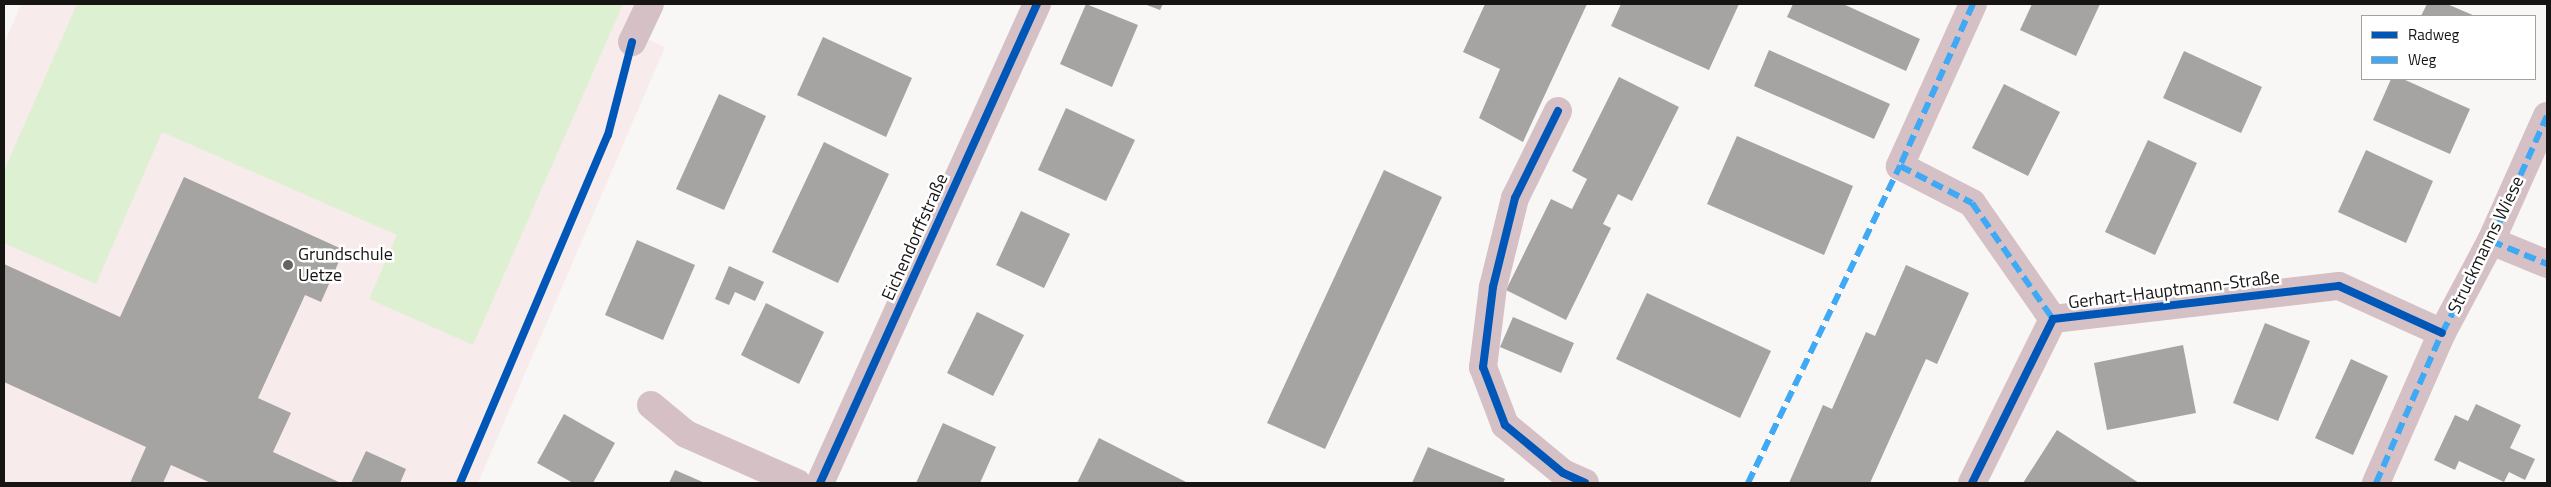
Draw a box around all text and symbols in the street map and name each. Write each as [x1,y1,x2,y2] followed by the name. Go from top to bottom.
[2361,15,2536,80] legend
[2408,23,2459,46] text: Radweg
[2408,48,2436,71] text: Weg
[877,170,953,304] street label: Eichendorffstraße
[2443,173,2529,317] street label: Struckmanns Wiese
[298,244,393,286] place label: Grundschule Uetze
[282,259,294,271] marker: Grundschule Uetze
[2067,266,2281,314] street label: Gerhart-Hauptmann-Straße

